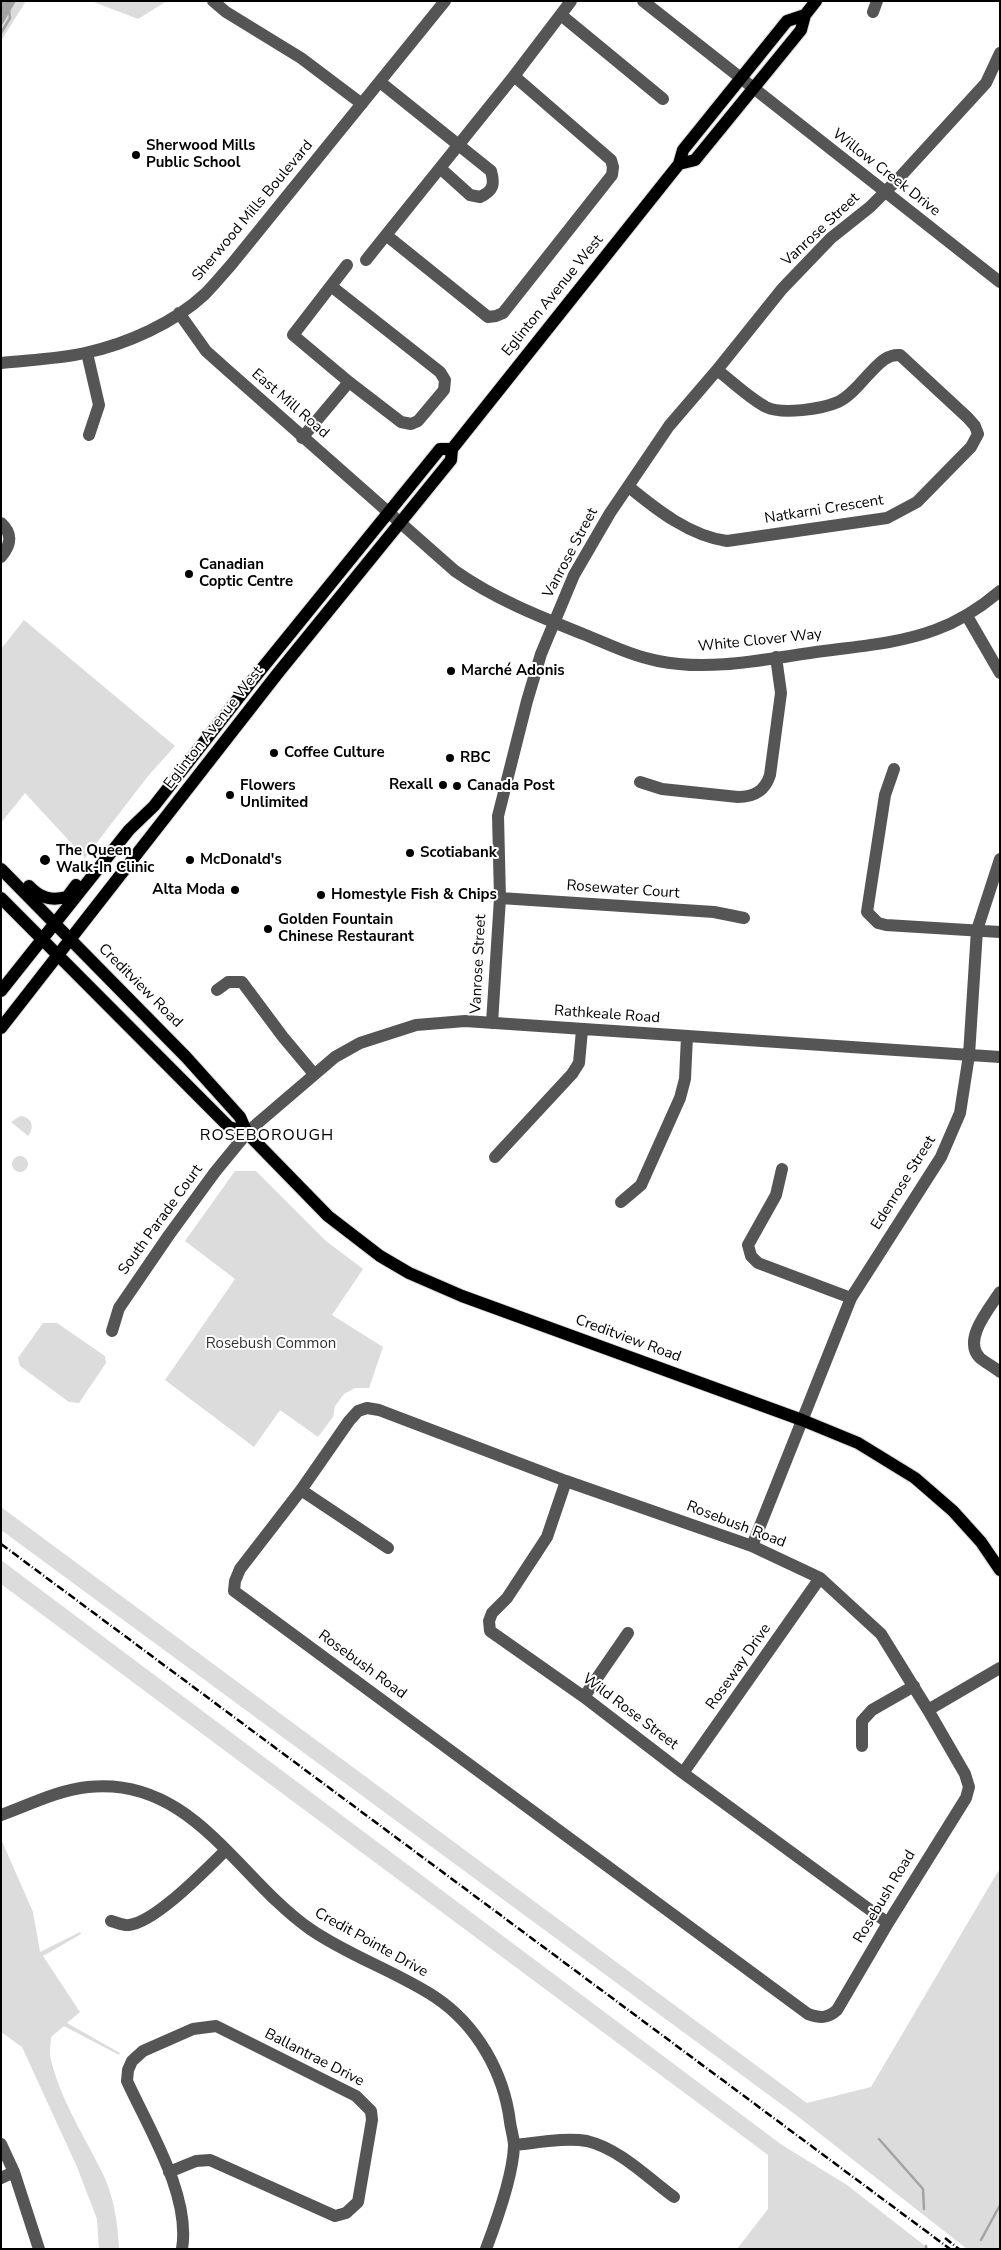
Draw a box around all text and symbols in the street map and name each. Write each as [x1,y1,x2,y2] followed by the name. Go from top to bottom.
[829,125,943,221] street label: Willow Creek Drive
[146,137,255,172] place label: Sherwood Mills Public School
[189,137,317,285] street label: Sherwood Mills Boulevard
[130,149,142,161] marker: Sherwood Mills Public School
[778,189,864,271] street label: Vanrose Street
[499,232,607,360] street label: Eglinton Avenue West
[248,365,332,443] street label: East Mill Road
[763,492,885,528] street label: Natkarni Crescent
[540,505,602,601] street label: Vanrose Street
[199,556,293,591] place label: Canadian Coptic Centre
[183,568,195,580] marker: Canadian Coptic Centre
[697,626,823,656] street label: White Clover Way
[461,662,565,680] place label: Marché Adonis
[161,663,267,793] street label: Eglinton Avenue West
[445,665,457,677] marker: Marché Adonis
[284,744,385,762] place label: Coffee Culture
[268,747,280,759] marker: Coffee Culture
[460,749,491,767] place label: RBC
[444,752,456,764] marker: RBC
[389,776,433,794] place label: Rexall
[240,777,308,812] place label: Flowers Unlimited
[467,777,554,795] place label: Canada Post
[437,779,449,791] marker: Rexall
[451,780,463,792] marker: Canada Post
[224,789,236,801] marker: Flowers Unlimited
[56,842,154,877] place label: The Queen Walk-In Clinic
[420,844,497,862] place label: Scotiabank
[404,847,416,859] marker: Scotiabank
[200,851,282,869] place label: McDonald's
[38,853,52,867] marker: The Queen Walk-In Clinic
[184,854,196,866] marker: McDonald's
[566,877,680,903] street label: Rosewater Court
[152,881,225,899] place label: Alta Moda
[229,884,241,896] marker: Alta Moda
[331,886,497,904] place label: Homestyle Fish & Chips
[315,889,327,901] marker: Homestyle Fish & Chips
[278,911,414,946] place label: Golden Fountain Chinese Restaurant
[467,914,491,1014] street label: Vanrose Street
[262,923,274,935] marker: Golden Fountain Chinese Restaurant
[94,940,186,1032] street label: Creditview Road
[553,1002,661,1028] street label: Rathkeale Road
[198,1126,336,1146] district label: ROSEBOROUGH
[868,1133,940,1233] street label: Edenrose Street
[115,1161,207,1279] street label: South Parade Court
[573,1311,683,1367] street label: Creditview Road
[206,1335,336,1353] park label: Rosebush Common
[684,1498,788,1552] street label: Rosebush Road
[703,1621,775,1713] street label: Roseway Drive
[314,1627,410,1703] street label: Rosebush Road
[579,1670,681,1754] street label: Wild Rose Street
[850,1847,920,1947] street label: Rosebush Road
[311,1904,431,1982] street label: Credit Pointe Drive
[261,2025,367,2091] street label: Ballantrae Drive

